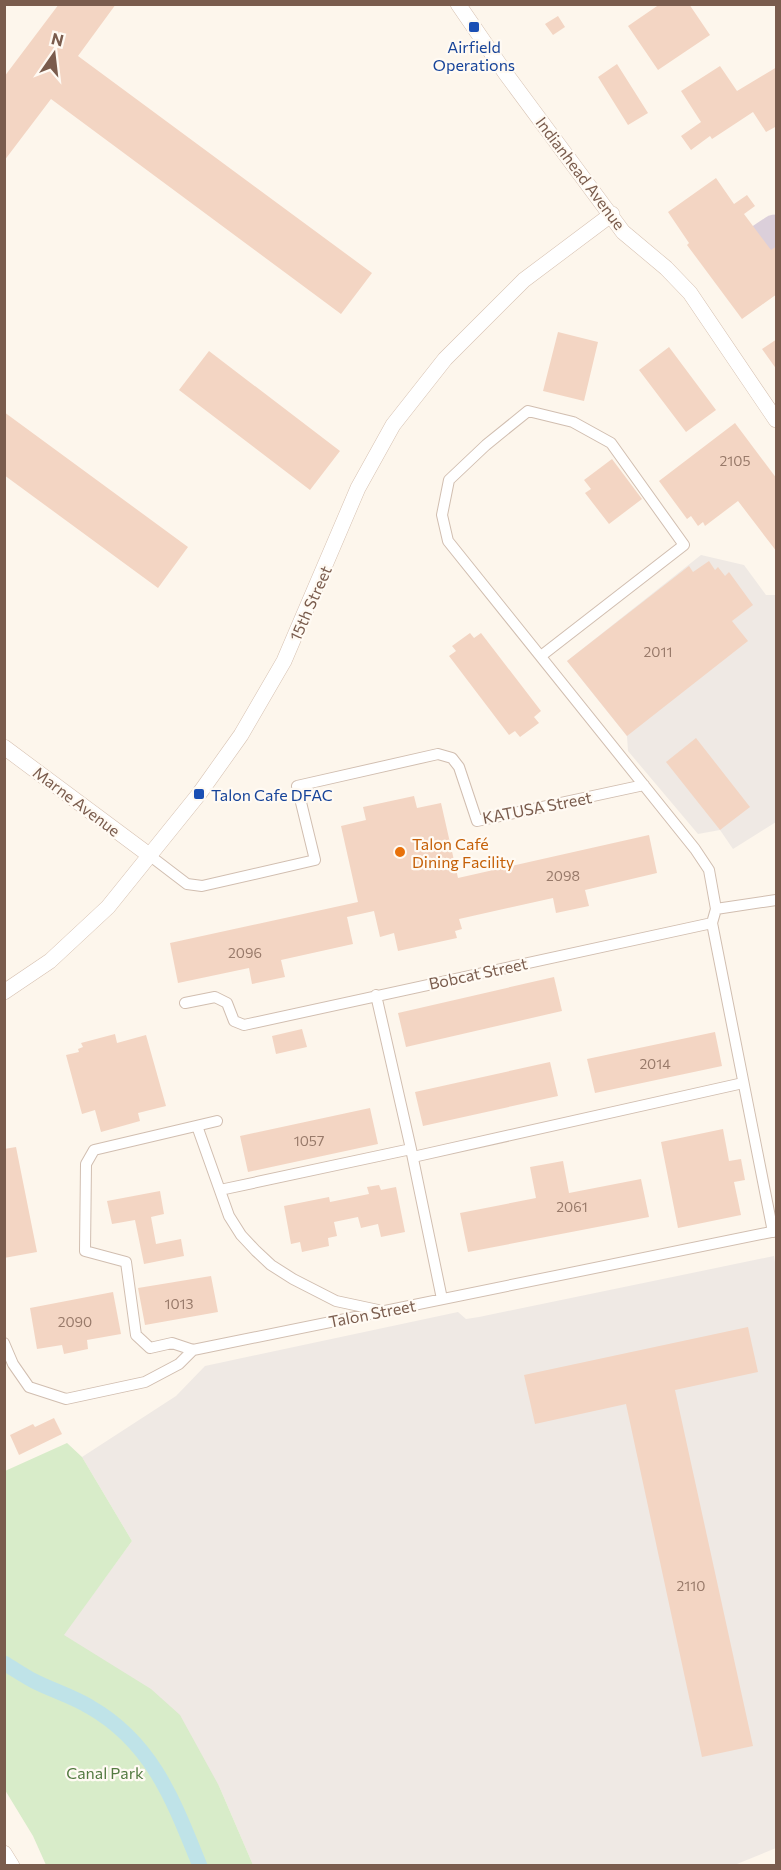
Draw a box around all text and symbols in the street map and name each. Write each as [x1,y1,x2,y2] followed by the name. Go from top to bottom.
[467,20,481,34] marker: Airfield Operations
[24,24,84,84] north arrow
[50,28,66,50] text: N
[433,37,515,74] place label: Airfield Operations
[532,113,630,233] street label: Indianhead Avenue
[720,452,750,469] house number: 2105
[285,562,335,643] street label: 15th Street
[644,643,672,660] house number: 2011
[30,762,124,840] street label: Marne Avenue
[211,785,333,804] place label: Talon Cafe DFAC
[192,787,206,801] marker: Talon Cafe DFAC
[481,787,594,827] street label: KATUSA Street
[412,834,514,871] place label: Talon Café Dining Facility
[393,845,407,859] marker: Talon Café Dining Facility
[546,867,580,884] house number: 2098
[228,944,262,961] house number: 2096
[427,953,530,993] street label: Bobcat Street
[639,1055,671,1072] house number: 2014
[294,1132,324,1149] house number: 1057
[556,1198,588,1215] house number: 2061
[164,1295,194,1312] house number: 1013
[327,1295,418,1331] street label: Talon Street
[58,1313,92,1330] house number: 2090
[677,1577,705,1594] house number: 2110
[66,1763,144,1782] park label: Canal Park

